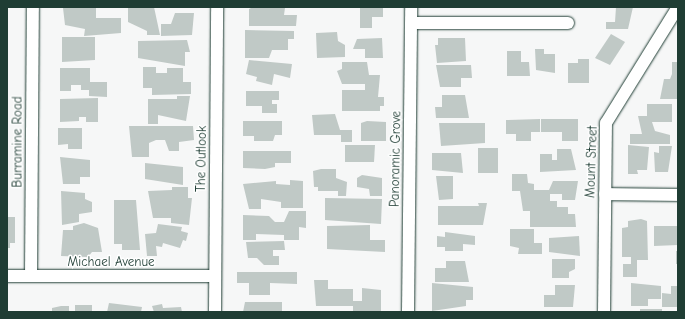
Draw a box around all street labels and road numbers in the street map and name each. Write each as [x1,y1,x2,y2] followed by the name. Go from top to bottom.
[10,96,26,188] street label: Burramine Road
[387,111,405,207] street label: Panoramic Grove
[194,126,210,192] street label: The Outlook
[583,126,601,198] street label: Mount Street
[67,254,155,270] street label: Michael Avenue

